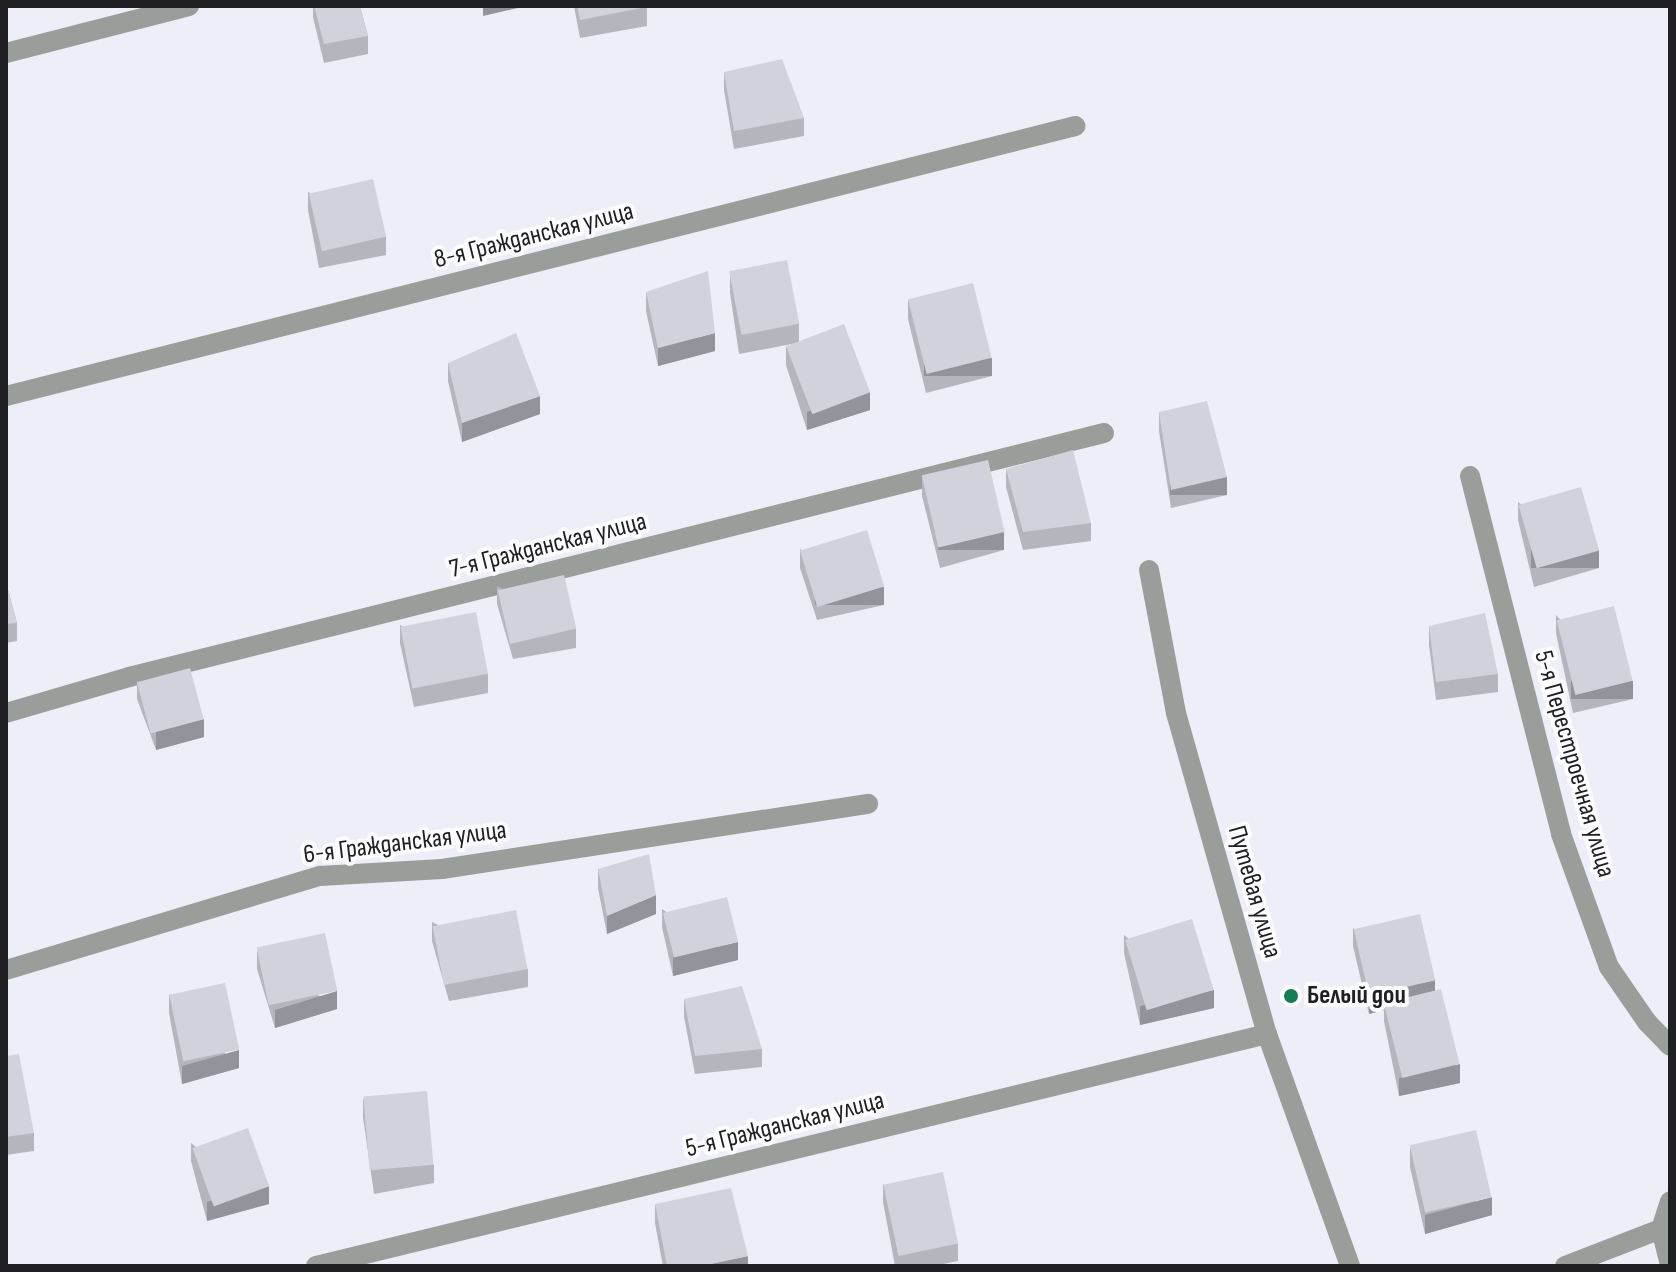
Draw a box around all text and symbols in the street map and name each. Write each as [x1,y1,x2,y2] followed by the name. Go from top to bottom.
[431,196,637,276] street label: 8-я Гражданская улица
[446,506,650,586] street label: 7-я Гражданская улица
[1527,647,1621,881] street label: 5-я Перестроечная улица
[302,815,508,871] street label: 6-я Гражданская улица
[1220,822,1288,962] street label: Путевая улица
[1307,980,1406,1012] place label: Белый дои
[1282,987,1300,1005] marker: Белый дои
[683,1085,887,1165] street label: 5-я Гражданская улица

